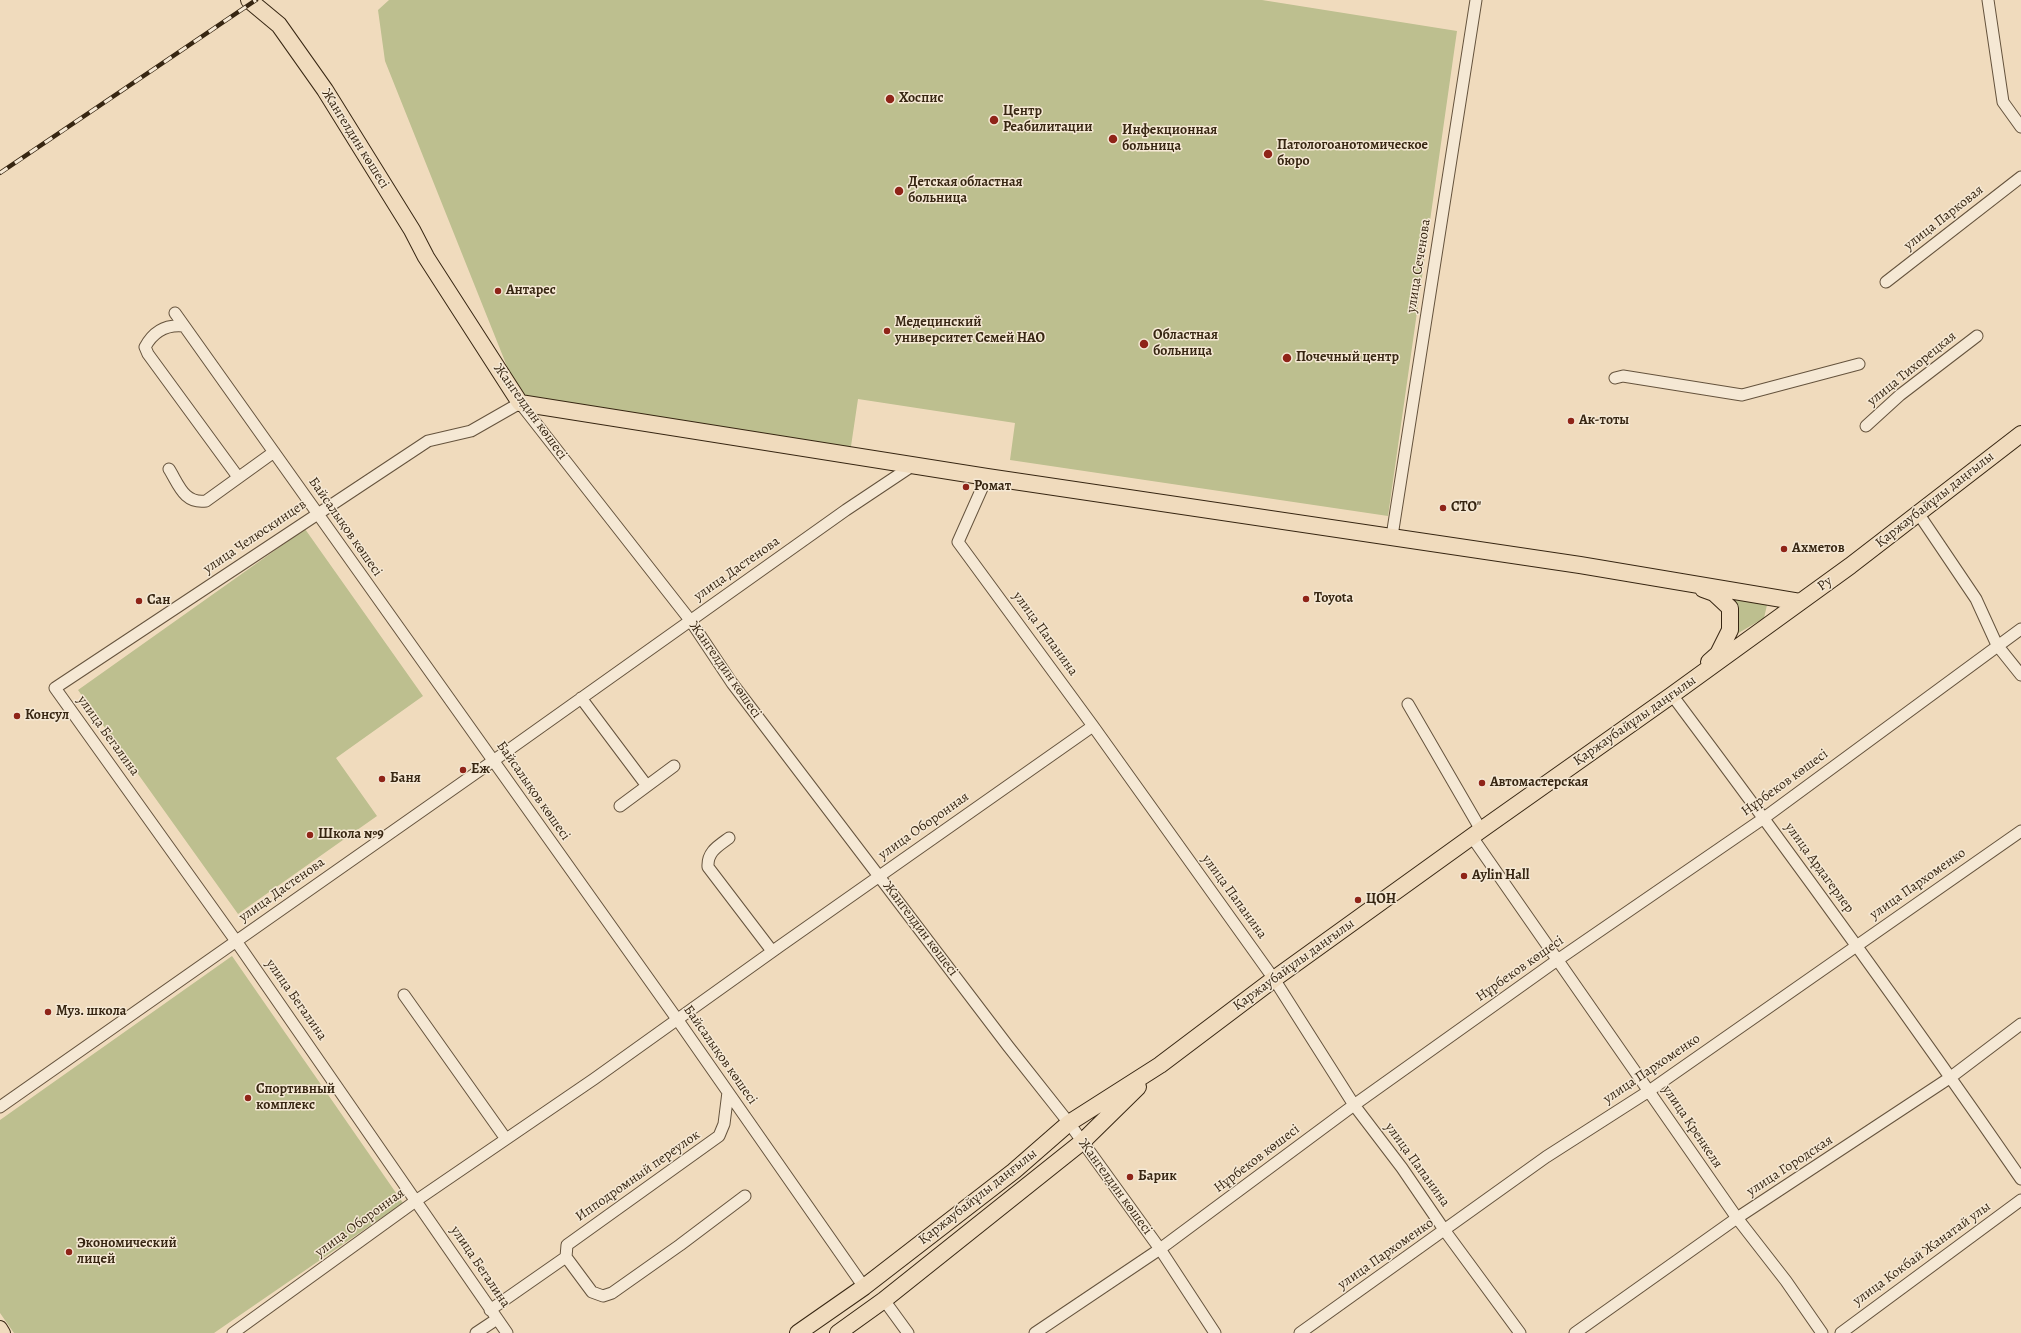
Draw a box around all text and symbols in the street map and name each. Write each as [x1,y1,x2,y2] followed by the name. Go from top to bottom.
[318,86,392,192] street label: Жангелдин көшесі
[899,91,944,107] place label: Хоспис
[884,93,896,105] marker: Хоспис
[1003,104,1092,136] place label: Центр Реабилитации
[988,114,1000,126] marker: Центр Реабилитации
[1122,123,1217,156] place label: Инфекционная больница
[1107,133,1119,145] marker: Инфекционная больница
[1277,138,1428,170] place label: Патологоанотомическое бюро
[1262,148,1274,160] marker: Патологоанотомическое бюро
[908,175,1023,208] place label: Детская областная больница
[1901,182,1987,254] street label: улица Парковая
[893,185,905,197] marker: Детская областная больница
[1403,218,1435,314] street label: улица Сеченова
[506,283,556,299] place label: Антарес
[493,286,503,296] marker: Антарес
[895,315,1045,348] place label: Медецинский университет Семей НАО
[882,326,892,336] marker: Медецинский университет Семей НАО
[1153,328,1218,360] place label: Областная больница
[1864,328,1960,410] street label: улица Тихорецкая
[1138,338,1150,350] marker: Областная больница
[1296,350,1399,366] place label: Почечный центр
[1281,352,1293,364] marker: Почечный центр
[490,361,570,463] street label: Жангелдин көшесі
[1579,413,1629,429] place label: Ак-тоты
[1566,416,1576,426] marker: Ак-тоты
[1872,448,1998,552] street label: Қаржаубайұлы даңғылы
[305,474,385,580] street label: Байсалықов көшесі
[974,479,1011,495] place label: Ромат
[961,482,971,492] marker: Ромат
[200,496,310,578] street label: улица Челюскинцев
[1451,500,1481,516] place label: СТО"
[1438,503,1448,513] marker: СТО"
[691,533,783,605] street label: улица Дастенова
[1792,541,1845,557] place label: Ахметов
[1779,544,1789,554] marker: Ахметов
[1814,573,1836,595] street label: Ру
[1009,589,1081,679] street label: улица Папанина
[1314,591,1353,607] place label: Toyota
[147,593,171,609] place label: Сан
[1301,594,1311,604] marker: Toyota
[134,596,144,606] marker: Сан
[685,618,765,722] street label: Жангелдин көшесі
[1570,672,1700,770] street label: Қаржаубайұлы даңғылы
[73,693,143,779] street label: улица Бегалина
[25,708,69,724] place label: Консул
[12,711,22,721] marker: Консул
[493,738,573,844] street label: Байсалықов көшесі
[1738,746,1832,820] street label: Нұрбеков көшесі
[471,762,490,778] place label: Еж
[458,765,468,775] marker: Еж
[390,771,421,787] place label: Баня
[377,774,387,784] marker: Баня
[1490,775,1588,791] place label: Автомастерская
[1477,778,1487,788] marker: Автомастерская
[876,789,972,863] street label: улица Оборонная
[1781,820,1857,916] street label: улица Ардагерлер
[318,827,384,843] place label: Школа №9
[305,830,315,840] marker: Школа №9
[1867,845,1969,923] street label: улица Пархоменко
[1198,852,1270,942] street label: улица Папанина
[236,854,328,926] street label: улица Дастенова
[1472,868,1529,884] place label: Aylin Hall
[1459,871,1469,881] marker: Aylin Hall
[879,878,961,980] street label: Жангелдин көшесі
[1366,892,1396,908] place label: ЦОН
[1353,895,1363,905] marker: ЦОН
[1230,915,1358,1015] street label: Қаржаубайұлы даңғылы
[1473,933,1567,1005] street label: Нұрбеков көшесі
[262,956,330,1044] street label: улица Бегалина
[680,1002,760,1108] street label: Байсалықов көшесі
[56,1004,126,1020] place label: Муз. школа
[43,1007,53,1017] marker: Муз. школа
[1600,1030,1704,1108] street label: улица Пархоменко
[256,1082,335,1114] place label: Спортивный комплекс
[1658,1082,1726,1172] street label: улица Кренкеля
[243,1093,253,1103] marker: Спортивный комплекс
[1381,1120,1453,1210] street label: улица Папанина
[1211,1121,1303,1197] street label: Нұрбеков көшесі
[572,1127,704,1225] street label: Ипподромный переулок
[1744,1132,1836,1200] street label: улица Городская
[1075,1136,1155,1238] street label: Жангелдин көшесі
[915,1145,1041,1249] street label: Қаржаубайұлы даңғылы
[1138,1169,1177,1185] place label: Барик
[1125,1172,1135,1182] marker: Барик
[312,1185,408,1261] street label: улица Оборонная
[1850,1198,1994,1310] street label: улица Кокбай Жанатай улы
[1335,1215,1437,1293] street label: улица Пархоменко
[446,1223,514,1311] street label: улица Бегалина
[77,1236,177,1268] place label: Экономический лицей
[64,1247,74,1257] marker: Экономический лицей

